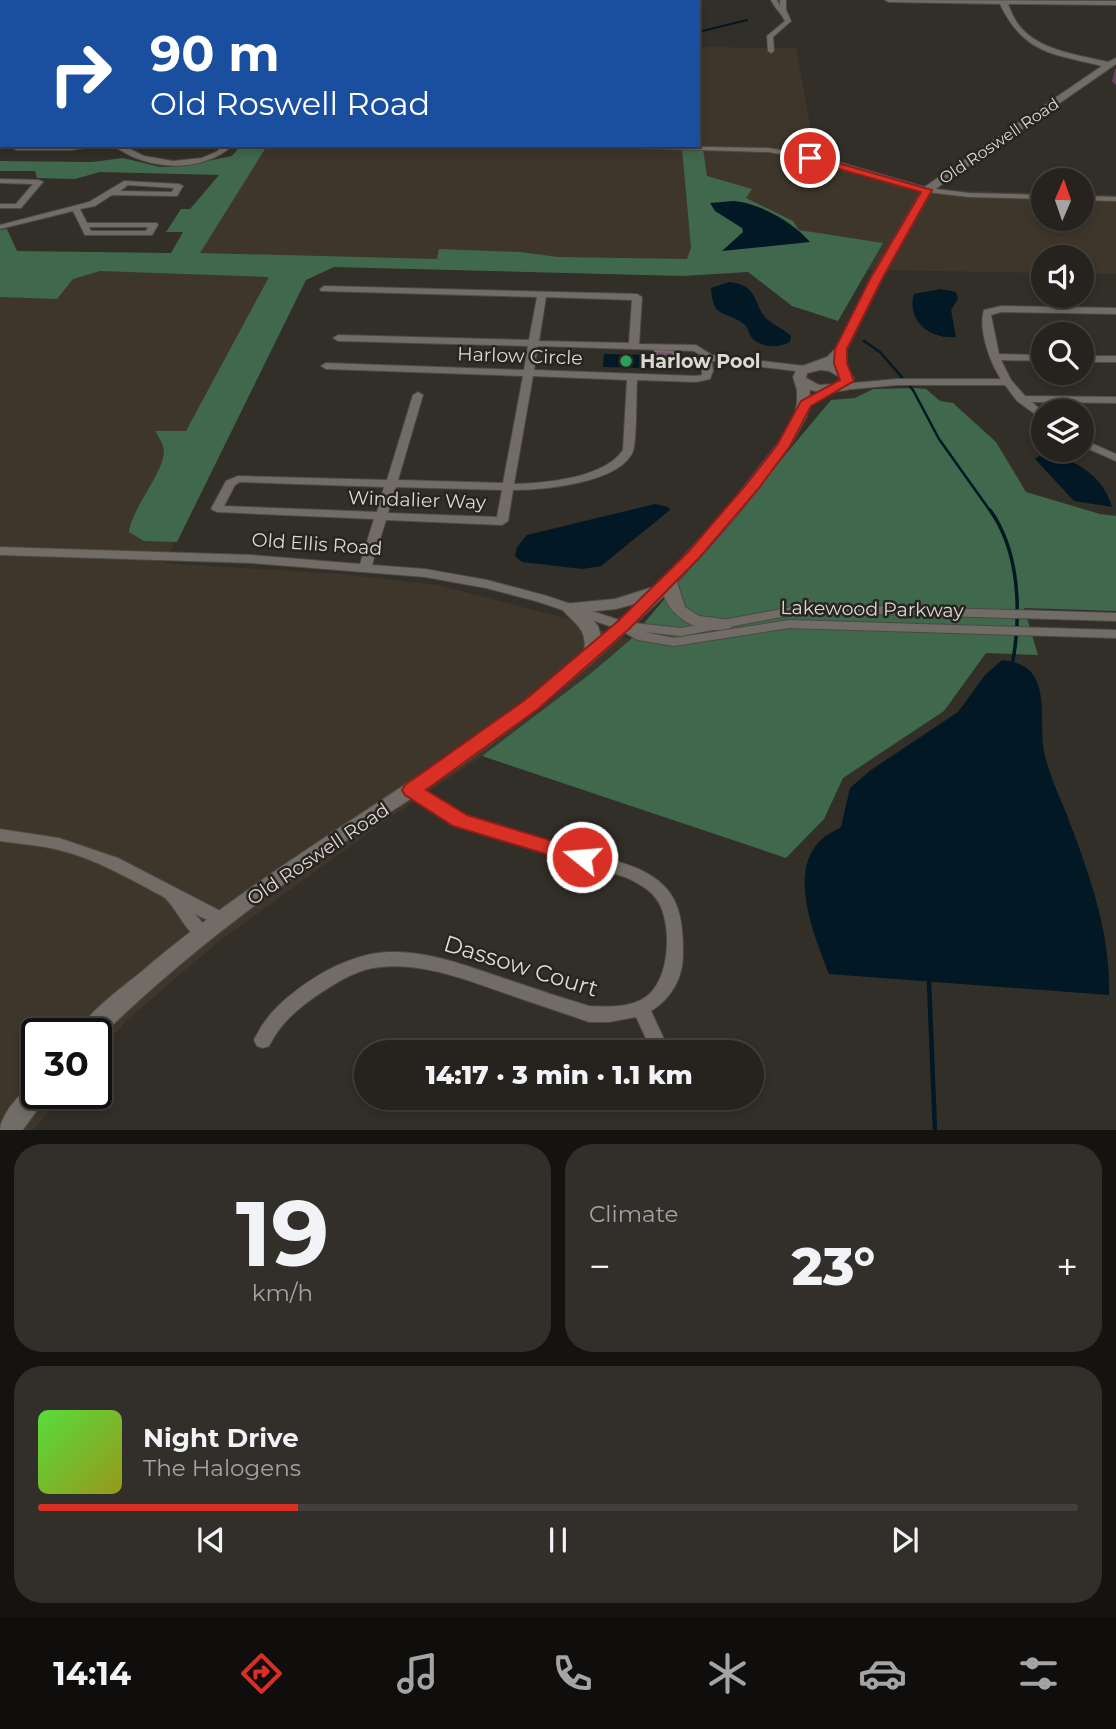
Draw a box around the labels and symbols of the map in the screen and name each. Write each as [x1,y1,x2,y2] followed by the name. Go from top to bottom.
[936,94,1062,188] street label: Old Roswell Road
[780,128,840,188] pin
[1031,168,1094,231] north arrow
[457,342,583,370] street label: Harlow Circle
[640,350,761,373] place label: Harlow Pool
[618,353,634,369] marker: Harlow Pool
[347,486,487,514] street label: Windalier Way
[251,528,383,560] street label: Old Ellis Road
[780,596,964,622] street label: Lakewood Parkway
[243,798,393,910] street label: Old Roswell Road
[545,820,619,894] position arrow
[440,929,602,1003] street label: Dassow Court
[21,1018,112,1109] speed limit sign: 30

